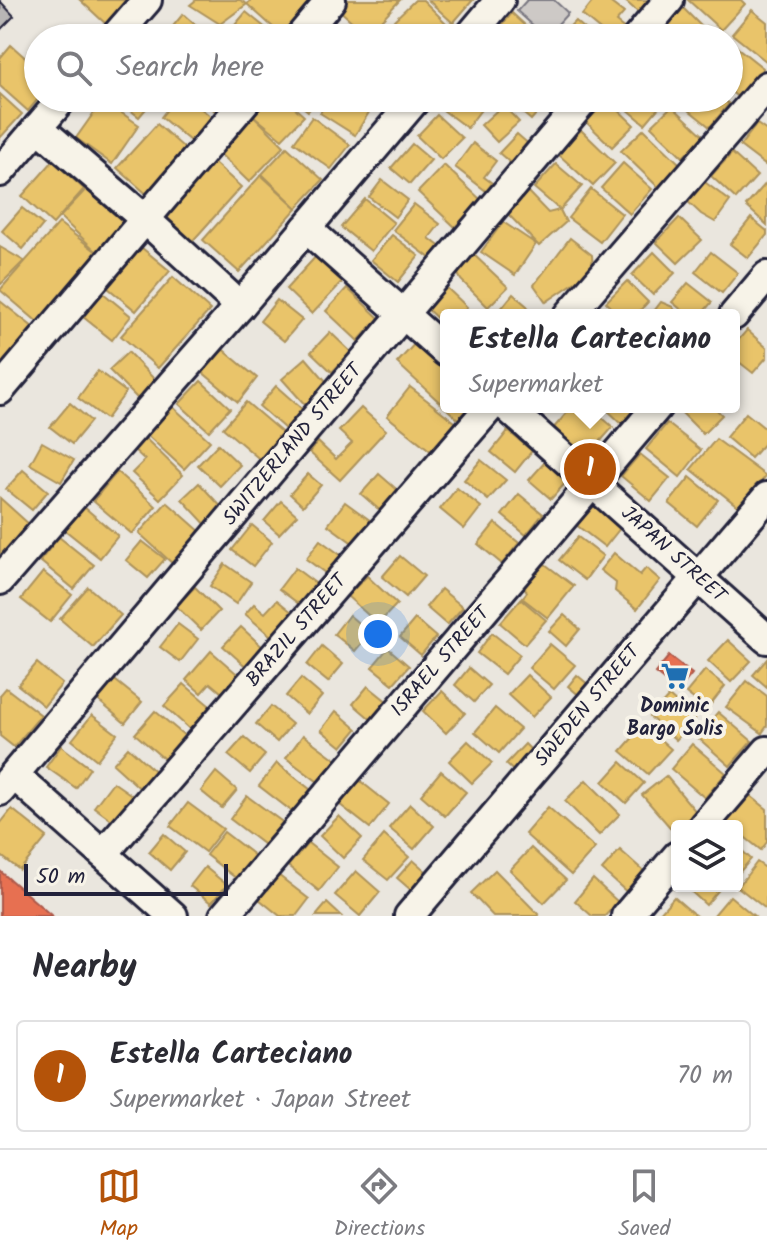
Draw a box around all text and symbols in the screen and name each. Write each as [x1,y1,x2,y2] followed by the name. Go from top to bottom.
[24,24,743,112] search box
[116,44,264,92] text: Search here
[52,46,96,90] icon: search
[440,309,740,413] popup
[469,316,711,364] text: Estella Carteciano
[215,355,372,533] street label: SWITZERLAND STREET
[469,364,603,406] text: Supermarket
[564,439,616,499] pin: 1
[613,499,735,613] street label: JAPAN STREET
[239,565,357,695] street label: BRAZIL STREET
[384,598,500,725] street label: ISRAEL STREET
[358,614,398,654] your location
[527,636,650,774] street label: SWEDEN STREET
[660,661,690,691] supermarket icon: Dominic Bargo Solis
[627,691,724,746] place label: Dominic Bargo Solis
[671,820,743,892] map controls
[671,820,743,892] button: layers
[24,860,228,896] scale bar
[36,860,85,895] text: 50 m
[32,941,137,995] text: Nearby
[110,1031,352,1079] text: Estella Carteciano
[56,1055,64,1097] text: 1
[677,1055,733,1097] text: 70 m
[110,1079,411,1121] text: Supermarket · Japan Street
[97,1164,141,1247] tab: Map
[334,1164,425,1247] tab: Directions
[618,1164,670,1247] tab: Saved

